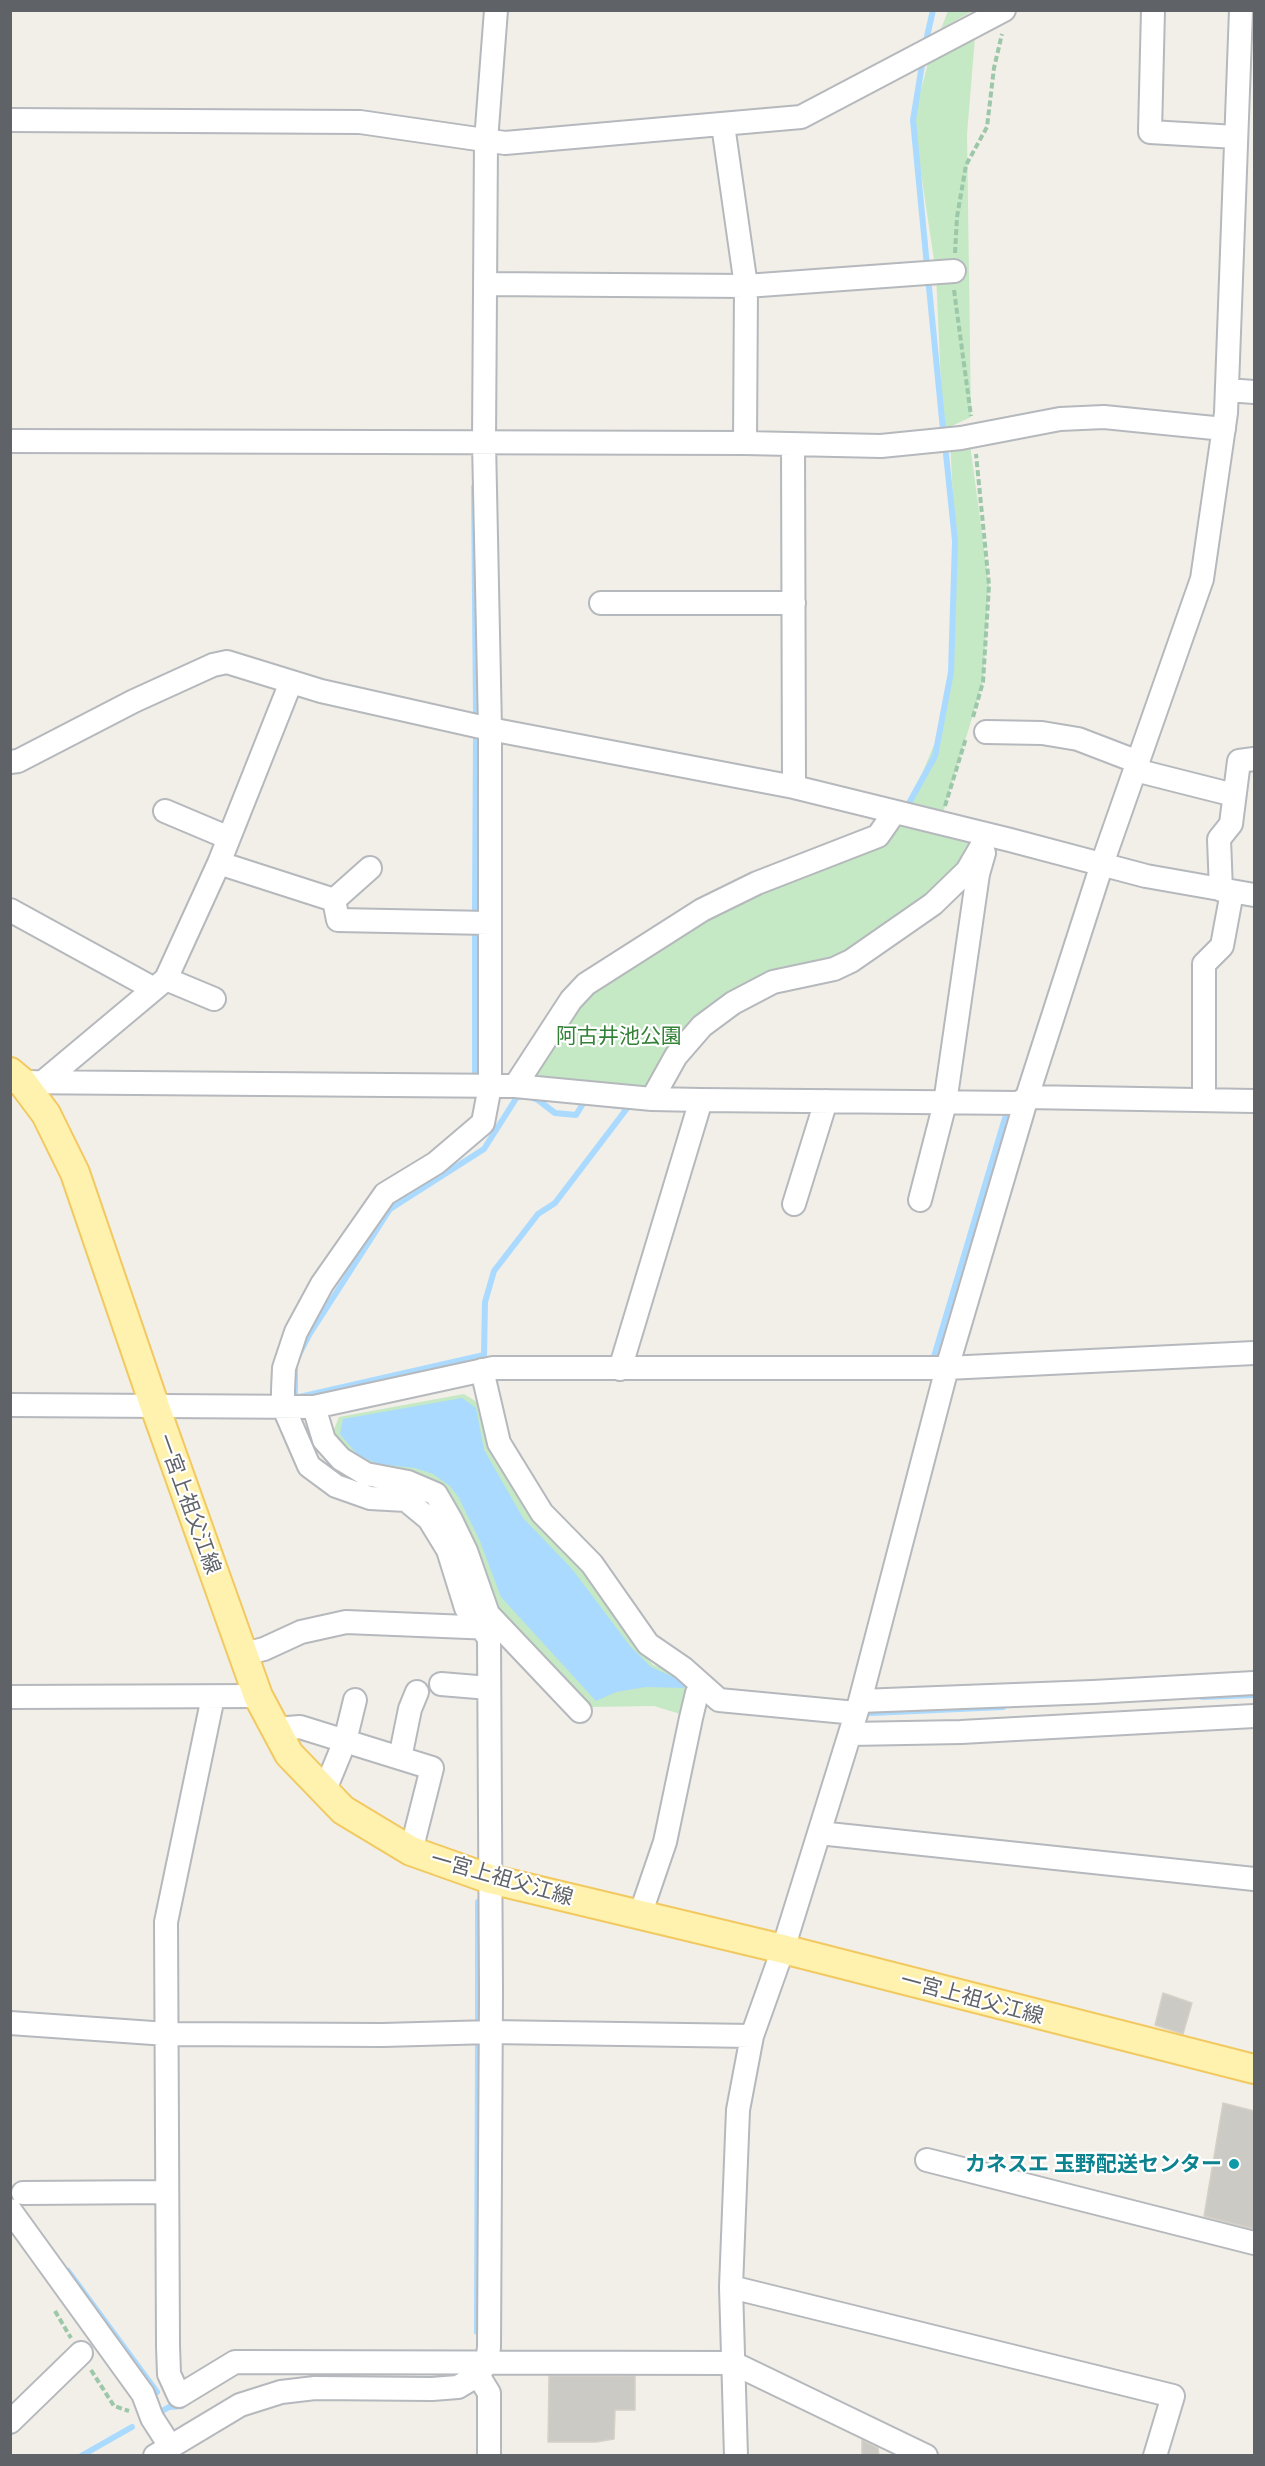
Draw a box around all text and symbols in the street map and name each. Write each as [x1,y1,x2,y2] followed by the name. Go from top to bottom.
[556,1023,682,1049] park label: 阿古井池公園
[152,1431,226,1577] street label: 一宮上祖父江線
[428,1846,576,1910] street label: 一宮上祖父江線
[898,1967,1046,2029] street label: 一宮上祖父江線
[965,2151,1222,2177] place label: カネスエ 玉野配送センター
[1227,2157,1241,2171] marker: カネスエ 玉野配送センター

